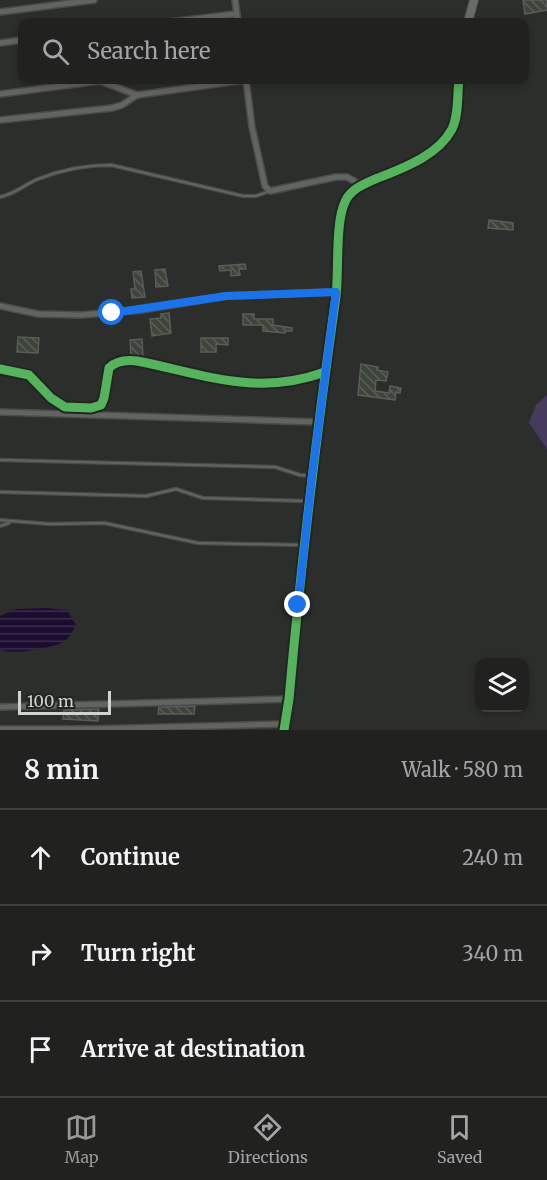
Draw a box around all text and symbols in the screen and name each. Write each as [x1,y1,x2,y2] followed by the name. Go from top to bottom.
[18,18,529,84] search box
[39,35,72,68] icon: search
[87,37,210,65] text: Search here
[98,299,124,325] route start
[284,591,310,617] route end
[475,658,529,712] map controls
[475,658,529,712] button: layers
[18,688,111,716] scale bar
[27,691,74,711] text: 100 m
[24,753,99,786] text: 8 min
[402,757,523,782] text: Walk · 580 m
[24,841,57,874] icon: ahead
[81,843,180,871] text: Continue
[462,845,523,870] text: 240 m
[24,937,57,970] icon: right
[81,939,195,967] text: Turn right
[462,941,523,966] text: 340 m
[24,1033,57,1066] icon: arrive
[81,1035,305,1063] text: Arrive at destination
[65,1111,99,1167] tab: Map
[228,1111,308,1167] tab: Directions
[437,1111,482,1167] tab: Saved

